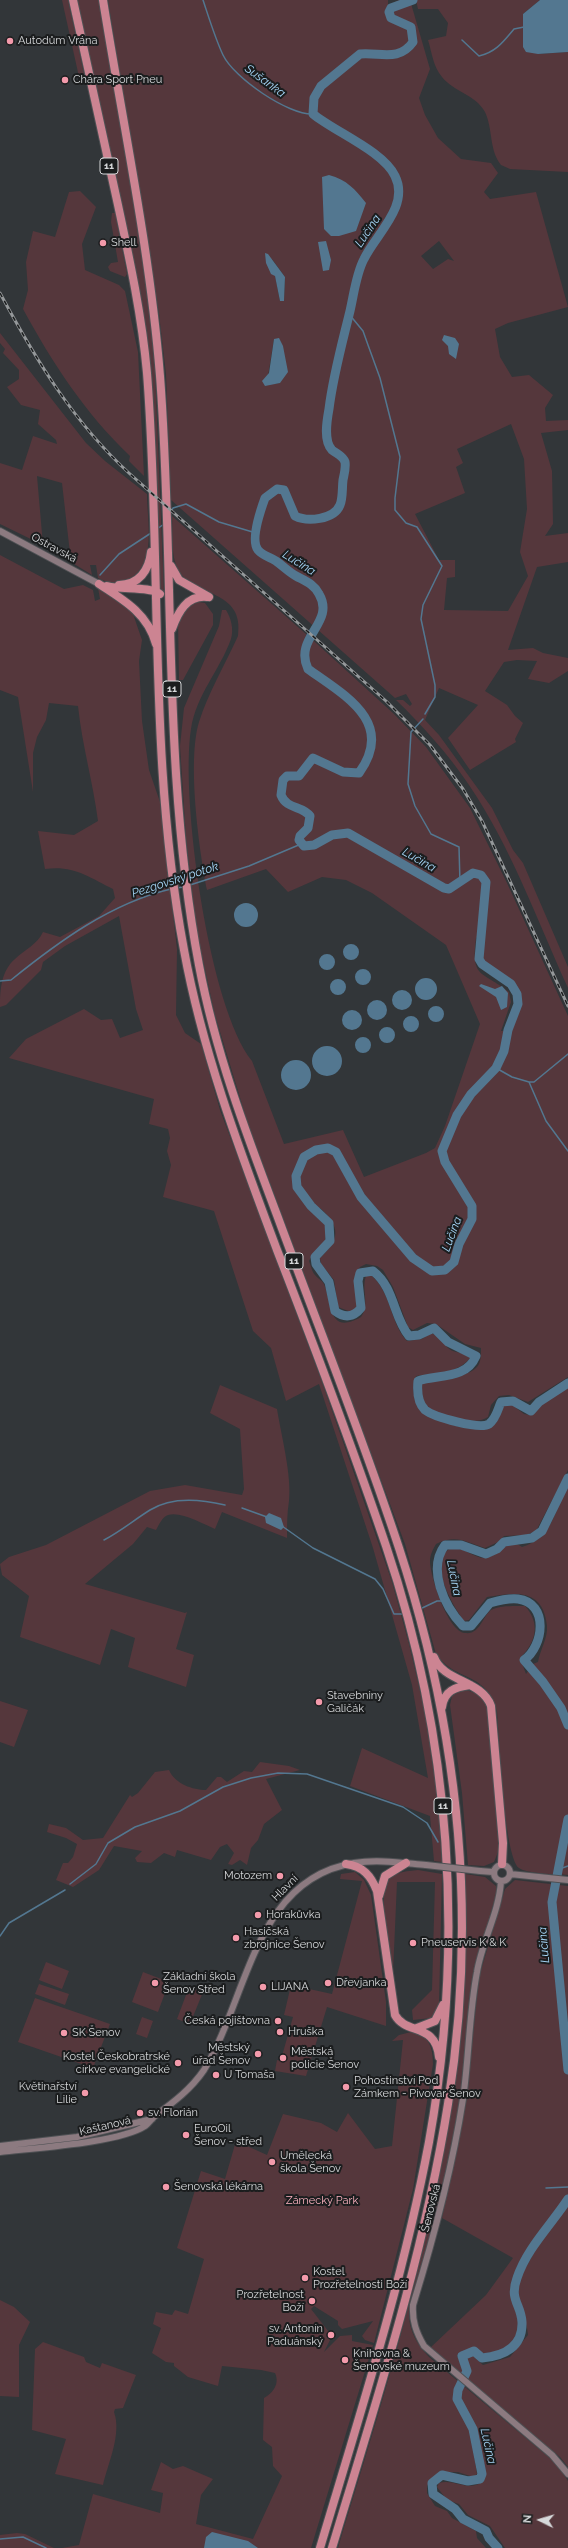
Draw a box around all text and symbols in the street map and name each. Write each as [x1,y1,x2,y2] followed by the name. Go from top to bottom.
[18,34,98,48] place label: Autodům Vrána
[5,36,15,46] marker: Autodům Vrána
[242,61,288,101] water label: Sušanka
[73,73,162,87] place label: Chára Sport Pneu
[60,75,70,85] marker: Chára Sport Pneu
[100,158,118,174] road number: 11
[352,212,384,250] water label: Lučina
[111,236,137,250] place label: Shell
[98,238,108,248] marker: Shell
[29,530,79,566] street label: Ostravská
[280,547,318,579] water label: Lučina
[163,681,181,697] road number: 11
[400,845,438,875] water label: Lučina
[130,859,220,901] water label: Pezgovský potok
[439,1215,465,1253] water label: Lučina
[285,1253,303,1269] road number: 11
[443,1559,465,1597] water label: Lučina
[327,1689,383,1715] place label: Stavebniny Galičák
[314,1697,324,1707] marker: Stavebniny Galičák
[434,1798,452,1814] road number: 11
[224,1869,272,1883] place label: Motozem
[275,1871,285,1881] marker: Motozem
[269,1872,301,1904] street label: Hlavní
[266,1908,320,1922] place label: Horakůvka
[253,1910,263,1920] marker: Horakůvka
[244,1925,325,1951] place label: Hasičská zbrojnice Šenov
[535,1926,553,1964] water label: Lučina
[231,1933,241,1943] marker: Hasičská zbrojnice Šenov
[421,1936,506,1950] place label: Pneuservis K & K
[408,1938,418,1948] marker: Pneuservis K & K
[163,1970,236,1996] place label: Základní škola Šenov Střed
[336,1976,386,1990] place label: Dřevjanka
[150,1978,160,1988] marker: Základní škola Šenov Střed
[323,1978,333,1988] marker: Dřevjanka
[271,1980,309,1994] place label: LIJANA
[258,1982,268,1992] marker: LIJANA
[184,2014,270,2028] place label: Česká pojištovna
[273,2016,283,2026] marker: Česká pojištovna
[288,2025,324,2039] place label: Hruška
[72,2026,120,2040] place label: SK Šenov
[275,2027,285,2037] marker: Hruška
[59,2028,69,2038] marker: SK Šenov
[192,2041,250,2067] place label: Městský úřad Šenov
[291,2045,359,2071] place label: Městská policie Šenov
[253,2049,263,2059] marker: Městský úřad Šenov
[63,2050,170,2076] place label: Kostel Českobratrské církve evangelické
[278,2053,288,2063] marker: Městská policie Šenov
[173,2058,183,2068] marker: Kostel Českobratrské církve evangelické
[224,2068,275,2082] place label: U Tomaša
[211,2070,221,2080] marker: U Tomaša
[354,2074,481,2100] place label: Pohostinství Pod Zámkem - Pivovar Šenov
[19,2080,77,2106] place label: Květinařství Lilie
[341,2082,351,2092] marker: Pohostinství Pod Zámkem - Pivovar Šenov
[80,2088,90,2098] marker: Květinařství Lilie
[148,2106,198,2120] place label: sv. Florián
[135,2108,145,2118] marker: sv. Florián
[78,2114,132,2138] street label: Kaštanová
[194,2122,262,2148] place label: EuroOil Šenov - střed
[181,2130,191,2140] marker: EuroOil Šenov - střed
[280,2149,341,2175] place label: Umělecká škola Šenov
[267,2157,277,2167] marker: Umělecká škola Šenov
[174,2180,263,2194] place label: Šenovská lékárna
[161,2182,171,2192] marker: Šenovská lékárna
[419,2183,443,2233] street label: Šenovská
[286,2194,358,2208] park label: Zámecký Park
[313,2265,407,2291] place label: Kostel Prozřetelnosti Boží
[300,2273,310,2283] marker: Kostel Prozřetelnosti Boží
[237,2288,304,2314] place label: Prozřetelnost Boží
[307,2296,317,2306] marker: Prozřetelnost Boží
[267,2322,323,2348] place label: sv. Antonín Paduánský
[326,2330,336,2340] marker: sv. Antonín Paduánský
[353,2347,450,2373] place label: Knihovna & Šenovské muzeum
[340,2355,350,2365] marker: Knihovna & Šenovské muzeum
[477,2427,499,2465] water label: Lučina
[520,2500,560,2540] north arrow
[521,2514,534,2524] text: N

